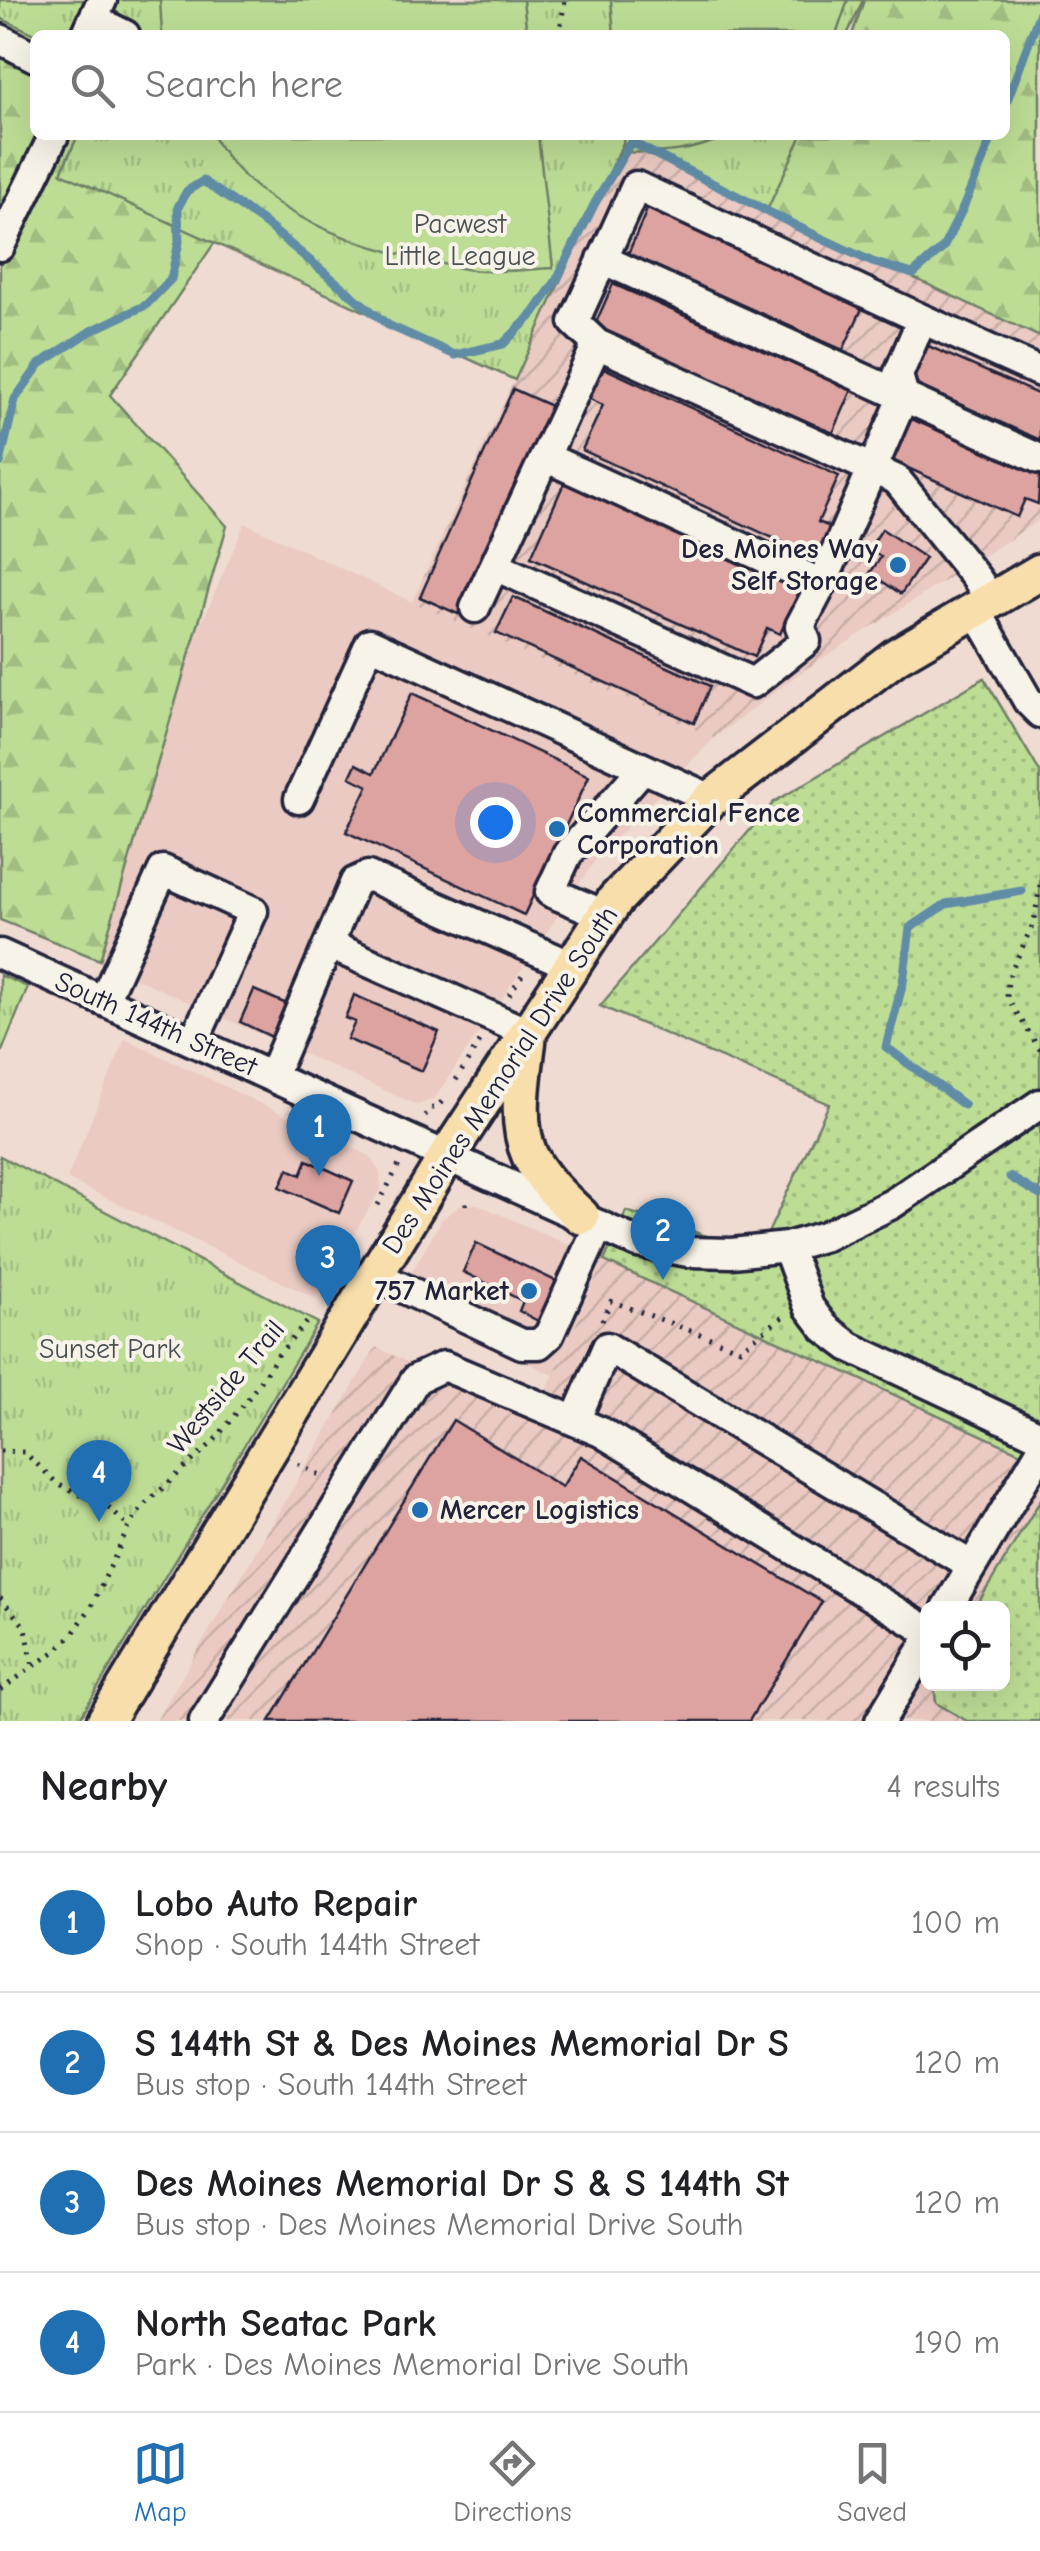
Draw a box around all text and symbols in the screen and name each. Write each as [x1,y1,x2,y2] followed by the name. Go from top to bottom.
[30,30,1010,140] search box
[65,58,120,113] icon: search
[145,63,343,107] text: Search here
[384,208,536,272] park label: Pacwest Little League
[681,533,878,597] place label: Des Moines Way Self Storage
[887,554,909,576] marker: Des Moines Way Self Storage
[470,797,521,848] your location
[577,797,800,861] place label: Commercial Fence Corporation
[546,818,568,840] marker: Commercial Fence Corporation
[376,900,624,1260] street label: Des Moines Memorial Drive South
[50,965,263,1083] street label: South 144th Street
[286,1094,352,1176] pin: 1
[630,1198,696,1280] pin: 2
[296,1224,360,1307] pin: 3
[375,1275,510,1307] place label: 757 Market
[518,1280,540,1302] marker: 757 Market
[161,1314,291,1460] street label: Westside Trail
[39,1333,181,1365] park label: Sunset Park
[66,1440,132,1522] pin: 4
[440,1494,639,1526] place label: Mercer Logistics
[409,1499,431,1521] marker: Mercer Logistics
[920,1601,1010,1691] map controls
[920,1601,1010,1691] button: locate
[40,1762,167,1811] text: Nearby
[887,1768,1000,1805] text: 4 results
[135,1882,417,1926] text: Lobo Auto Repair
[66,1904,79,1941] text: 1
[911,1904,1000,1941] text: 100 m
[135,1926,479,1963] text: Shop · South 144th Street
[135,2022,789,2066] text: S 144th St & Des Moines Memorial Dr S
[65,2044,80,2081] text: 2
[914,2044,1000,2081] text: 120 m
[135,2066,526,2103] text: Bus stop · South 144th Street
[135,2162,789,2206] text: Des Moines Memorial Dr S & S 144th St
[65,2184,80,2221] text: 3
[914,2184,1000,2221] text: 120 m
[135,2206,744,2243] text: Bus stop · Des Moines Memorial Drive South
[135,2302,436,2346] text: North Seatac Park
[65,2324,80,2361] text: 4
[914,2324,1000,2361] text: 190 m
[135,2346,689,2383] text: Park · Des Moines Memorial Drive South
[133,2436,188,2528] tab: Map
[453,2436,572,2528] tab: Directions
[837,2436,907,2528] tab: Saved

